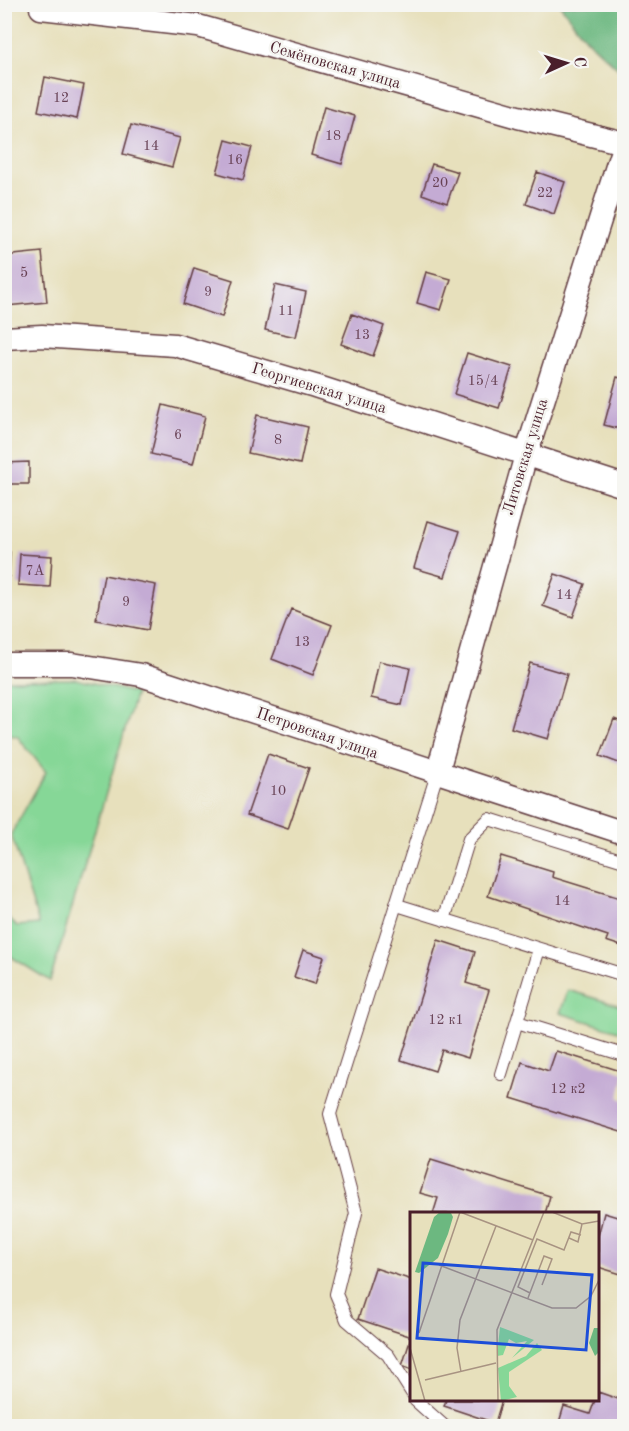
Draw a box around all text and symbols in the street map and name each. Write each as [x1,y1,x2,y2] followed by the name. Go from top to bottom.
[536,33,596,93] north arrow
[268,40,403,92] street label: Семёновская улица
[571,56,587,68] text: С
[53,91,69,105] house number: 12
[325,129,341,143] house number: 18
[143,139,159,153] house number: 14
[227,153,243,167] house number: 16
[432,176,448,190] house number: 20
[537,186,553,200] house number: 22
[20,266,28,280] house number: 5
[204,285,212,299] house number: 9
[278,304,294,318] house number: 11
[354,328,370,342] house number: 13
[250,361,388,417] street label: Георгиевская улица
[468,374,498,388] house number: 15/4
[501,397,551,517] street label: Литовская улица
[174,428,182,442] house number: 6
[274,433,282,447] house number: 8
[26,564,45,578] house number: 7А
[556,588,572,602] house number: 14
[122,595,130,609] house number: 9
[294,635,310,649] house number: 13
[254,706,380,762] street label: Петровская улица
[270,784,286,798] house number: 10
[554,894,570,908] house number: 14
[428,1013,464,1027] house number: 12 к1
[550,1082,586,1096] house number: 12 к2
[410,1212,599,1401] inset map

